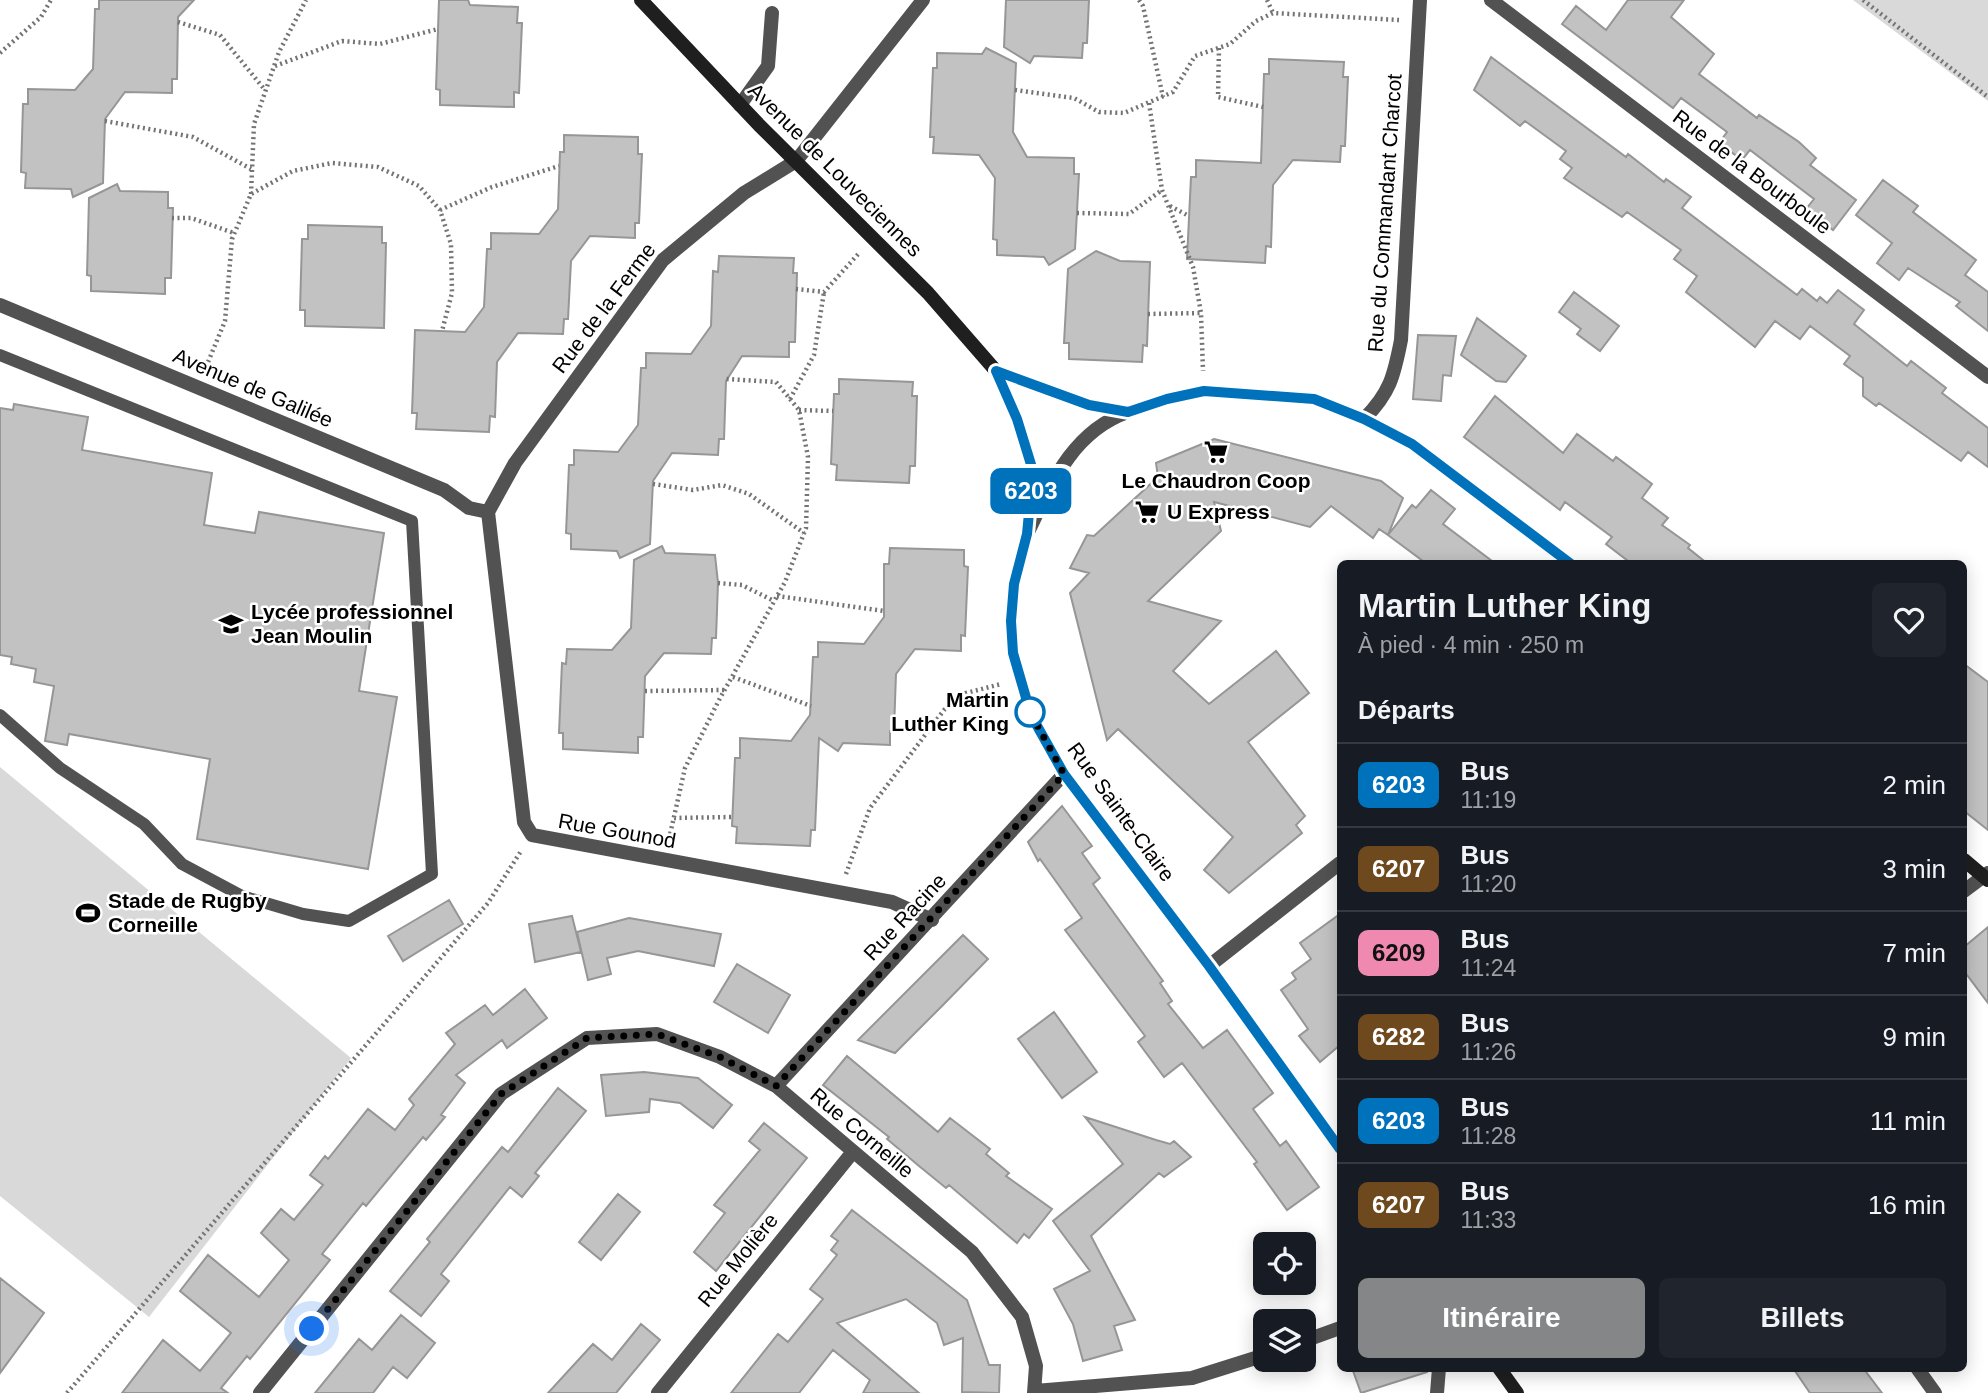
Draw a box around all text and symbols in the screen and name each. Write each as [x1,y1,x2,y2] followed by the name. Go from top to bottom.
[1363,73,1406,353] street label: Rue du Commandant Charcot
[744,78,927,261] street label: Avenue de Louveciennes
[1669,105,1836,238] street label: Rue de la Bourboule
[547,238,660,377] street label: Rue de la Ferme
[170,343,337,432] street label: Avenue de Galilée
[1202,438,1230,466] supermarket icon: Le Chaudron Coop
[982,468,1080,514] line badge: 6203
[1122,469,1310,492] place label: Le Chaudron Coop
[1004,477,1058,504] text: 6203
[1133,498,1161,526] supermarket icon: U Express
[1167,500,1270,523] place label: U Express
[1872,583,1946,657] button: heart
[1358,587,1651,624] text: Martin Luther King
[251,600,453,647] place label: Lycée professionnel Jean Moulin
[217,610,245,638] school or university icon: Lycée professionnel Jean Moulin
[1358,632,1584,658] text: À pied · 4 min · 250 m
[891,688,1009,735] place label: Martin Luther King
[1358,695,1455,725] text: Départs
[1015,697,1045,727] marker: Martin Luther King
[1063,738,1179,886] street label: Rue Sainte-Claire
[1460,756,1510,786] text: Bus
[1882,770,1946,800] text: 2 min
[1372,771,1425,798] text: 6203
[1460,787,1516,813] text: 11:19
[556,809,678,852] street label: Rue Gounod
[1460,840,1510,870] text: Bus
[1882,854,1946,884] text: 3 min
[1372,855,1425,882] text: 6207
[859,869,950,965] street label: Rue Racine
[1460,871,1516,897] text: 11:20
[108,889,267,936] place label: Stade de Rugby Corneille
[74,899,102,927] sports icon: Stade de Rugby Corneille
[1460,924,1510,954] text: Bus
[1882,938,1946,968] text: 7 min
[1372,939,1425,966] text: 6209
[1460,955,1516,981] text: 11:24
[1460,1008,1510,1038] text: Bus
[1882,1022,1946,1052] text: 9 min
[1372,1023,1425,1050] text: 6282
[1460,1039,1516,1065] text: 11:26
[806,1083,918,1182] street label: Rue Corneille
[1460,1092,1510,1122] text: Bus
[1870,1106,1946,1136] text: 11 min
[1372,1107,1425,1134] text: 6203
[1460,1123,1516,1149] text: 11:28
[1460,1176,1510,1206] text: Bus
[1868,1190,1946,1220] text: 16 min
[1372,1191,1425,1218] text: 6207
[1460,1207,1516,1233] text: 11:33
[693,1208,782,1311] street label: Rue Molière
[1253,1232,1316,1372] map controls
[1253,1232,1316,1295] button: locate
[1358,1278,1645,1358] button: Itinéraire
[1659,1278,1946,1358] button: Billets
[1253,1309,1316,1372] button: layers
[294,1311,329,1346] your location

